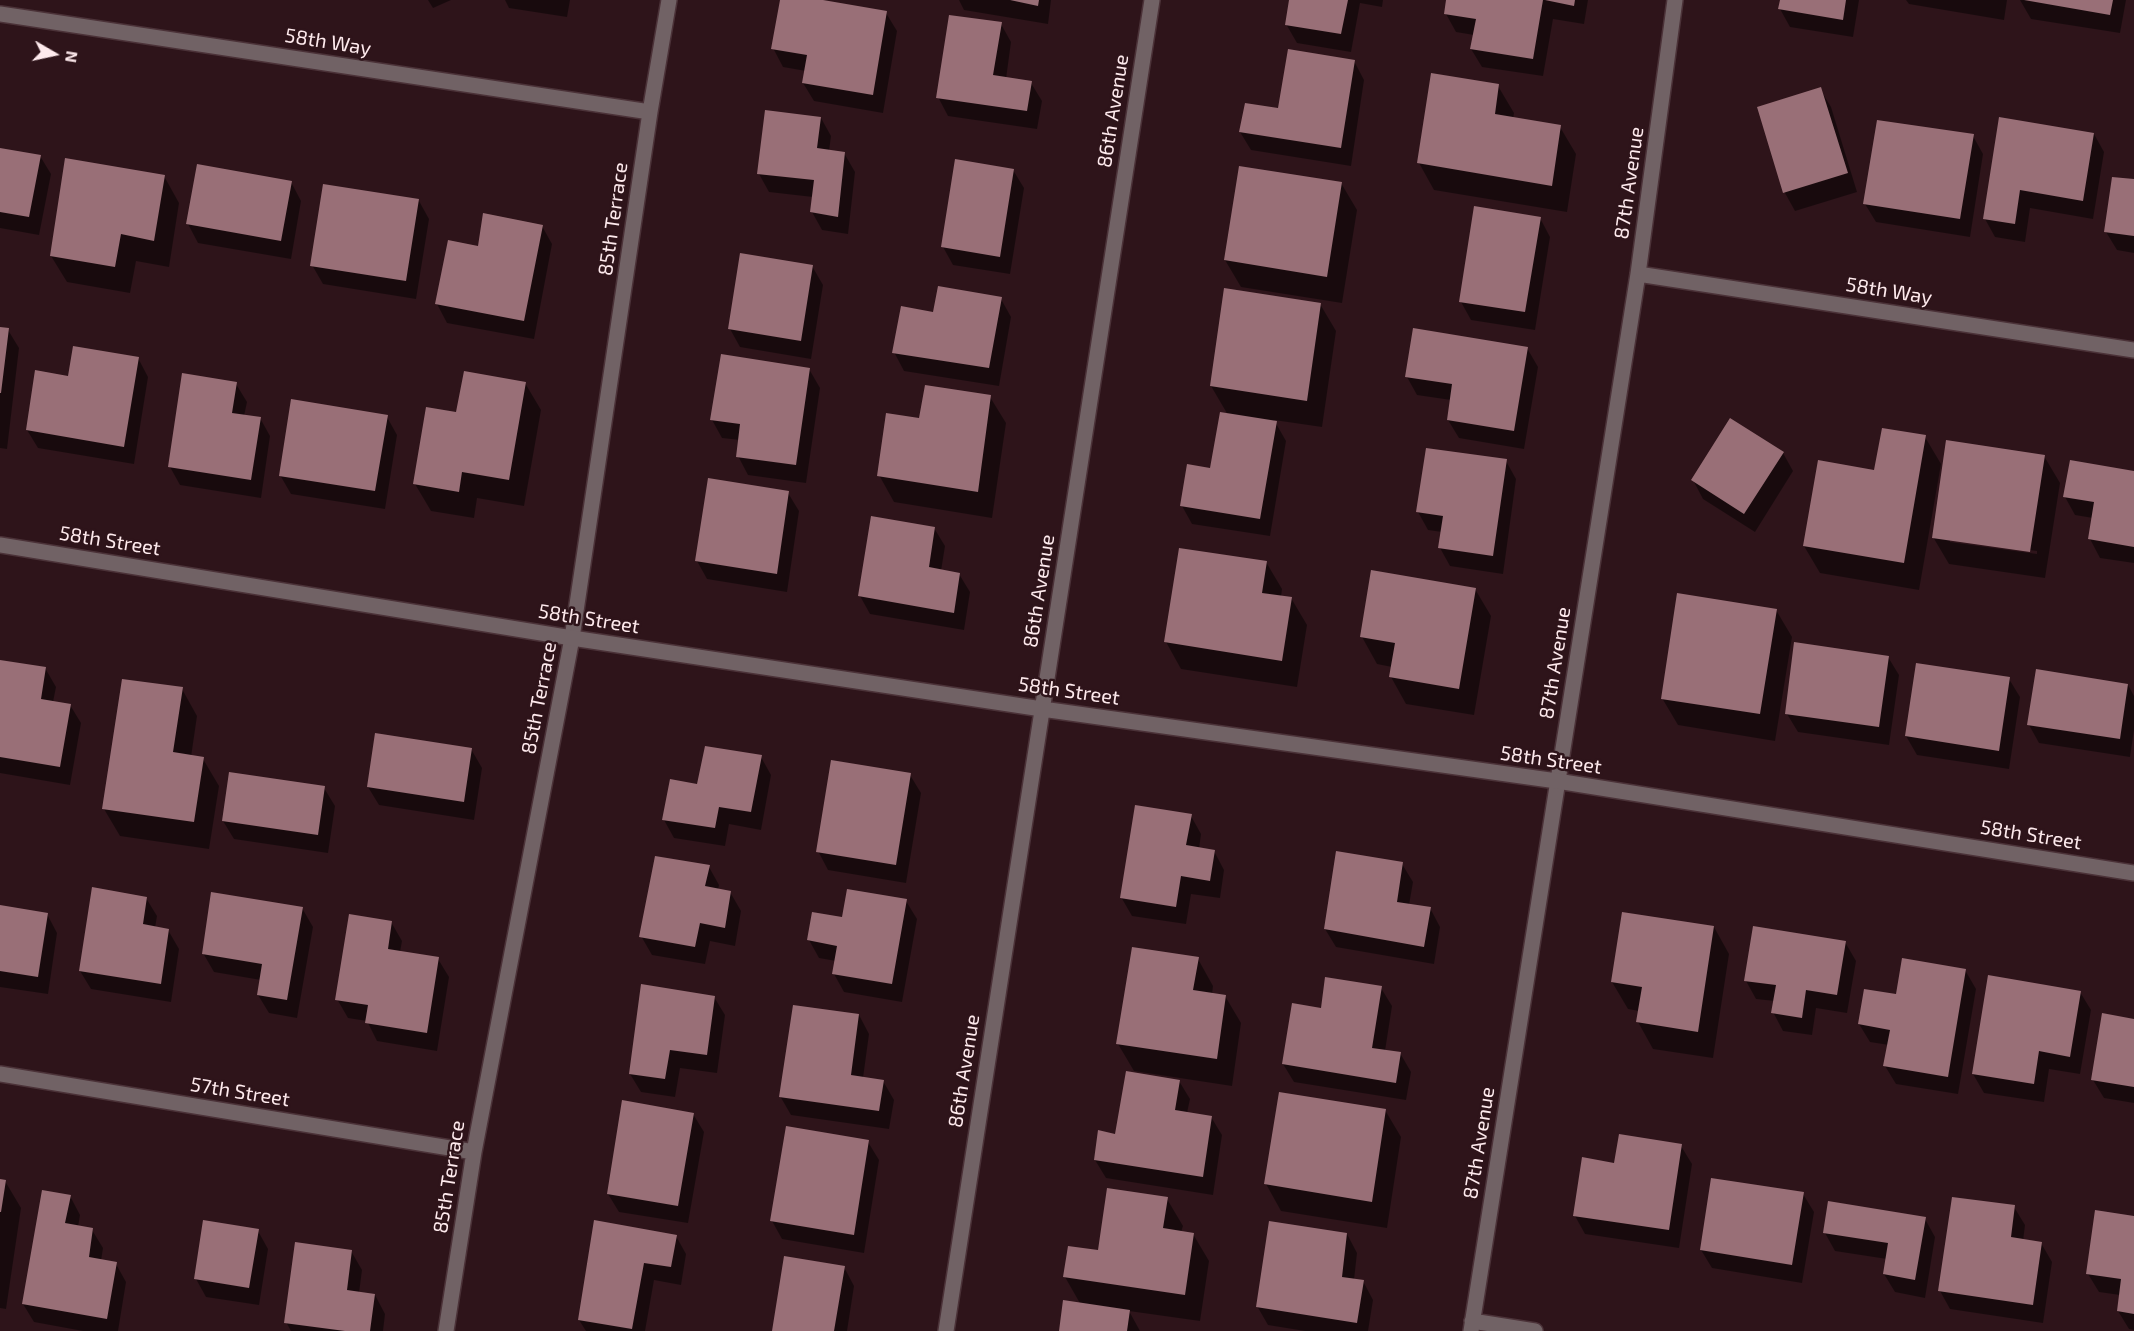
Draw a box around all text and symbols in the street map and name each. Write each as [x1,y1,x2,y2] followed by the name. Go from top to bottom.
[283,23,373,61] street label: 58th Way
[24,24,84,84] north arrow
[62,50,83,64] text: N
[1092,53,1134,169] street label: 86th Avenue
[1609,125,1649,241] street label: 87th Avenue
[593,161,633,277] street label: 85th Terrace
[1844,272,1934,310] street label: 58th Way
[58,521,162,561] street label: 58th Street
[1018,533,1060,649] street label: 86th Avenue
[537,599,641,639] street label: 58th Street
[1534,605,1576,721] street label: 87th Avenue
[516,640,562,756] street label: 85th Terrace
[1017,672,1121,710] street label: 58th Street
[1499,741,1603,779] street label: 58th Street
[1979,815,2083,855] street label: 58th Street
[943,1013,985,1129] street label: 86th Avenue
[189,1072,291,1112] street label: 57th Street
[1458,1085,1500,1201] street label: 87th Avenue
[428,1119,470,1235] street label: 85th Terrace

